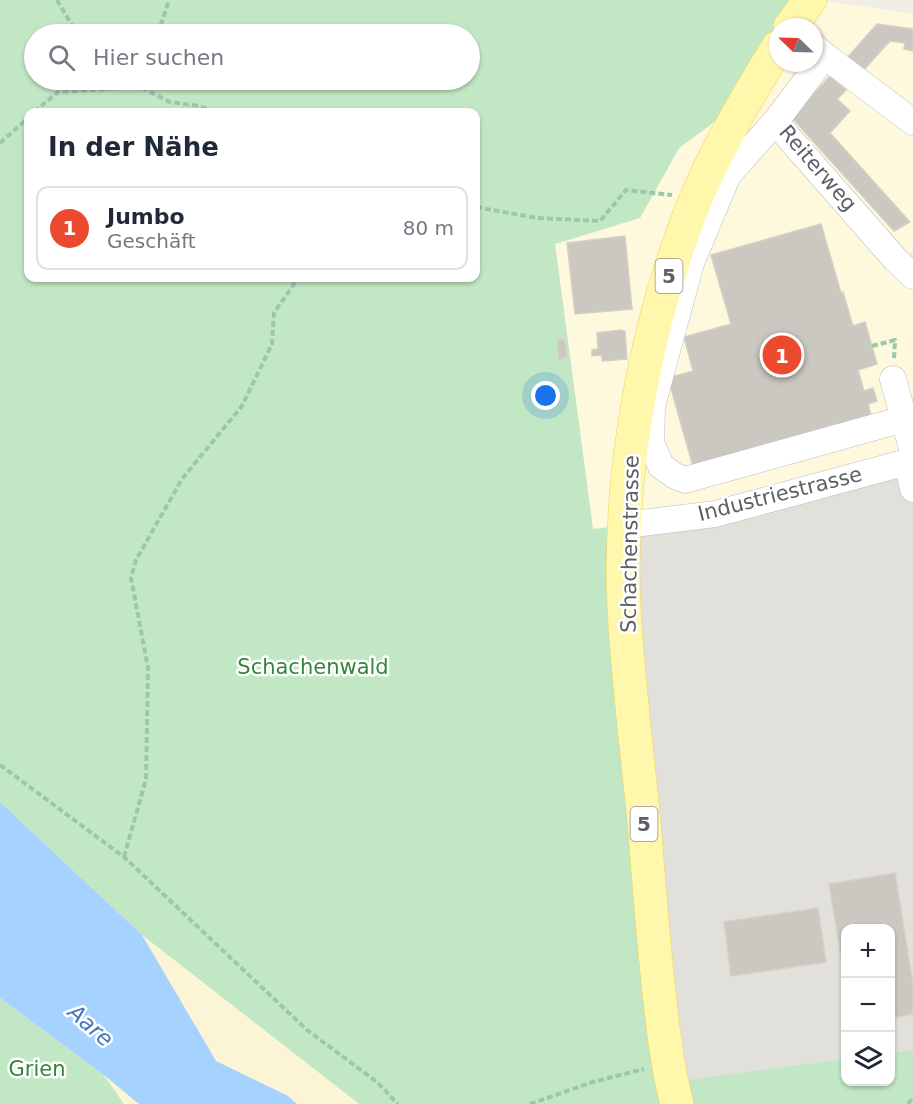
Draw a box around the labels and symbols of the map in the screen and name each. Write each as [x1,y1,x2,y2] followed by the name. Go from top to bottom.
[769,18,823,72] north arrow
[774,120,862,216] street label: Reiterweg
[656,259,682,293] road number: 5
[762,332,802,378] pin: 1
[531,381,560,410] your location
[616,455,644,633] street label: Schachenstrasse
[696,462,864,526] street label: Industriestrasse
[237,655,389,679] park label: Schachenwald
[630,807,658,841] road number: 5
[62,998,118,1052] water label: Aare
[9,1057,65,1081] park label: Grien

